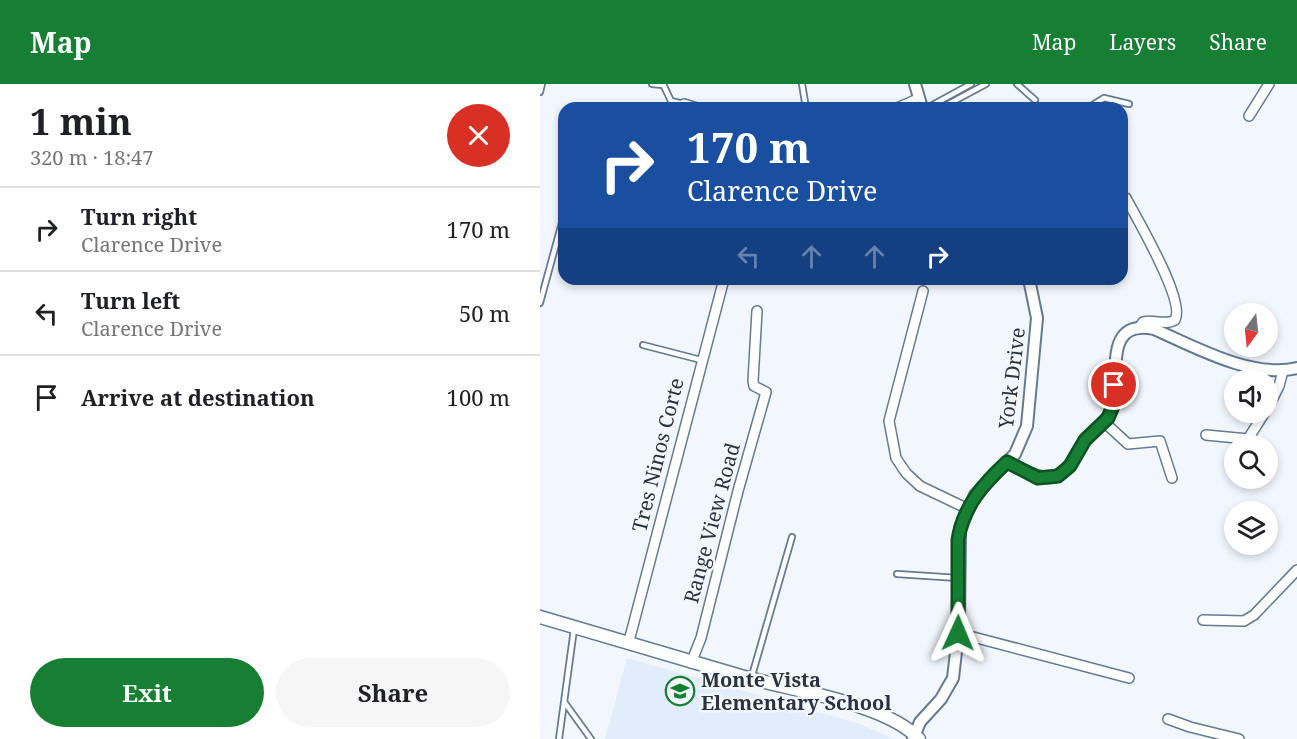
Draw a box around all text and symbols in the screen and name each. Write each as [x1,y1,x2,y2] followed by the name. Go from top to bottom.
[30,23,92,61] text: Map
[1032,28,1076,56] text: Map
[1109,28,1176,56] text: Layers
[1209,28,1267,56] text: Share
[30,97,132,146] text: 1 min
[447,104,510,167] button: close
[687,118,811,175] text: 170 m
[588,126,666,204] icon: right
[30,144,153,171] text: 320 m · 18:47
[687,172,878,209] text: Clarence Drive
[81,201,197,231] text: Turn right
[30,213,63,246] icon: right
[447,214,510,244] text: 170 m
[81,231,222,258] text: Clarence Drive
[732,240,765,273] icon: left
[795,240,828,273] icon: ahead
[858,240,891,273] icon: ahead
[921,240,954,273] icon: right
[81,285,180,315] text: Turn left
[30,297,63,330] icon: left
[459,298,510,328] text: 50 m
[1224,303,1278,357] north arrow
[1224,303,1278,555] map controls
[81,315,222,342] text: Clarence Drive
[992,326,1031,431] street label: York Drive
[1088,359,1139,410] pin
[1097,368,1130,401] icon: arrive
[1224,369,1278,423] button: sound
[625,375,690,535] street label: Tres Ninos Corte
[30,381,63,414] icon: arrive
[81,382,315,412] text: Arrive at destination
[447,382,510,412] text: 100 m
[1224,435,1278,489] button: search
[677,440,746,606] street label: Range View Road
[1224,501,1278,555] button: layers
[926,601,990,665] position arrow
[30,658,264,727] button: Exit
[276,658,510,727] button: Share
[701,666,891,716] place label: Monte Vista Elementary School
[664,675,696,707] school or university icon: Monte Vista Elementary School

